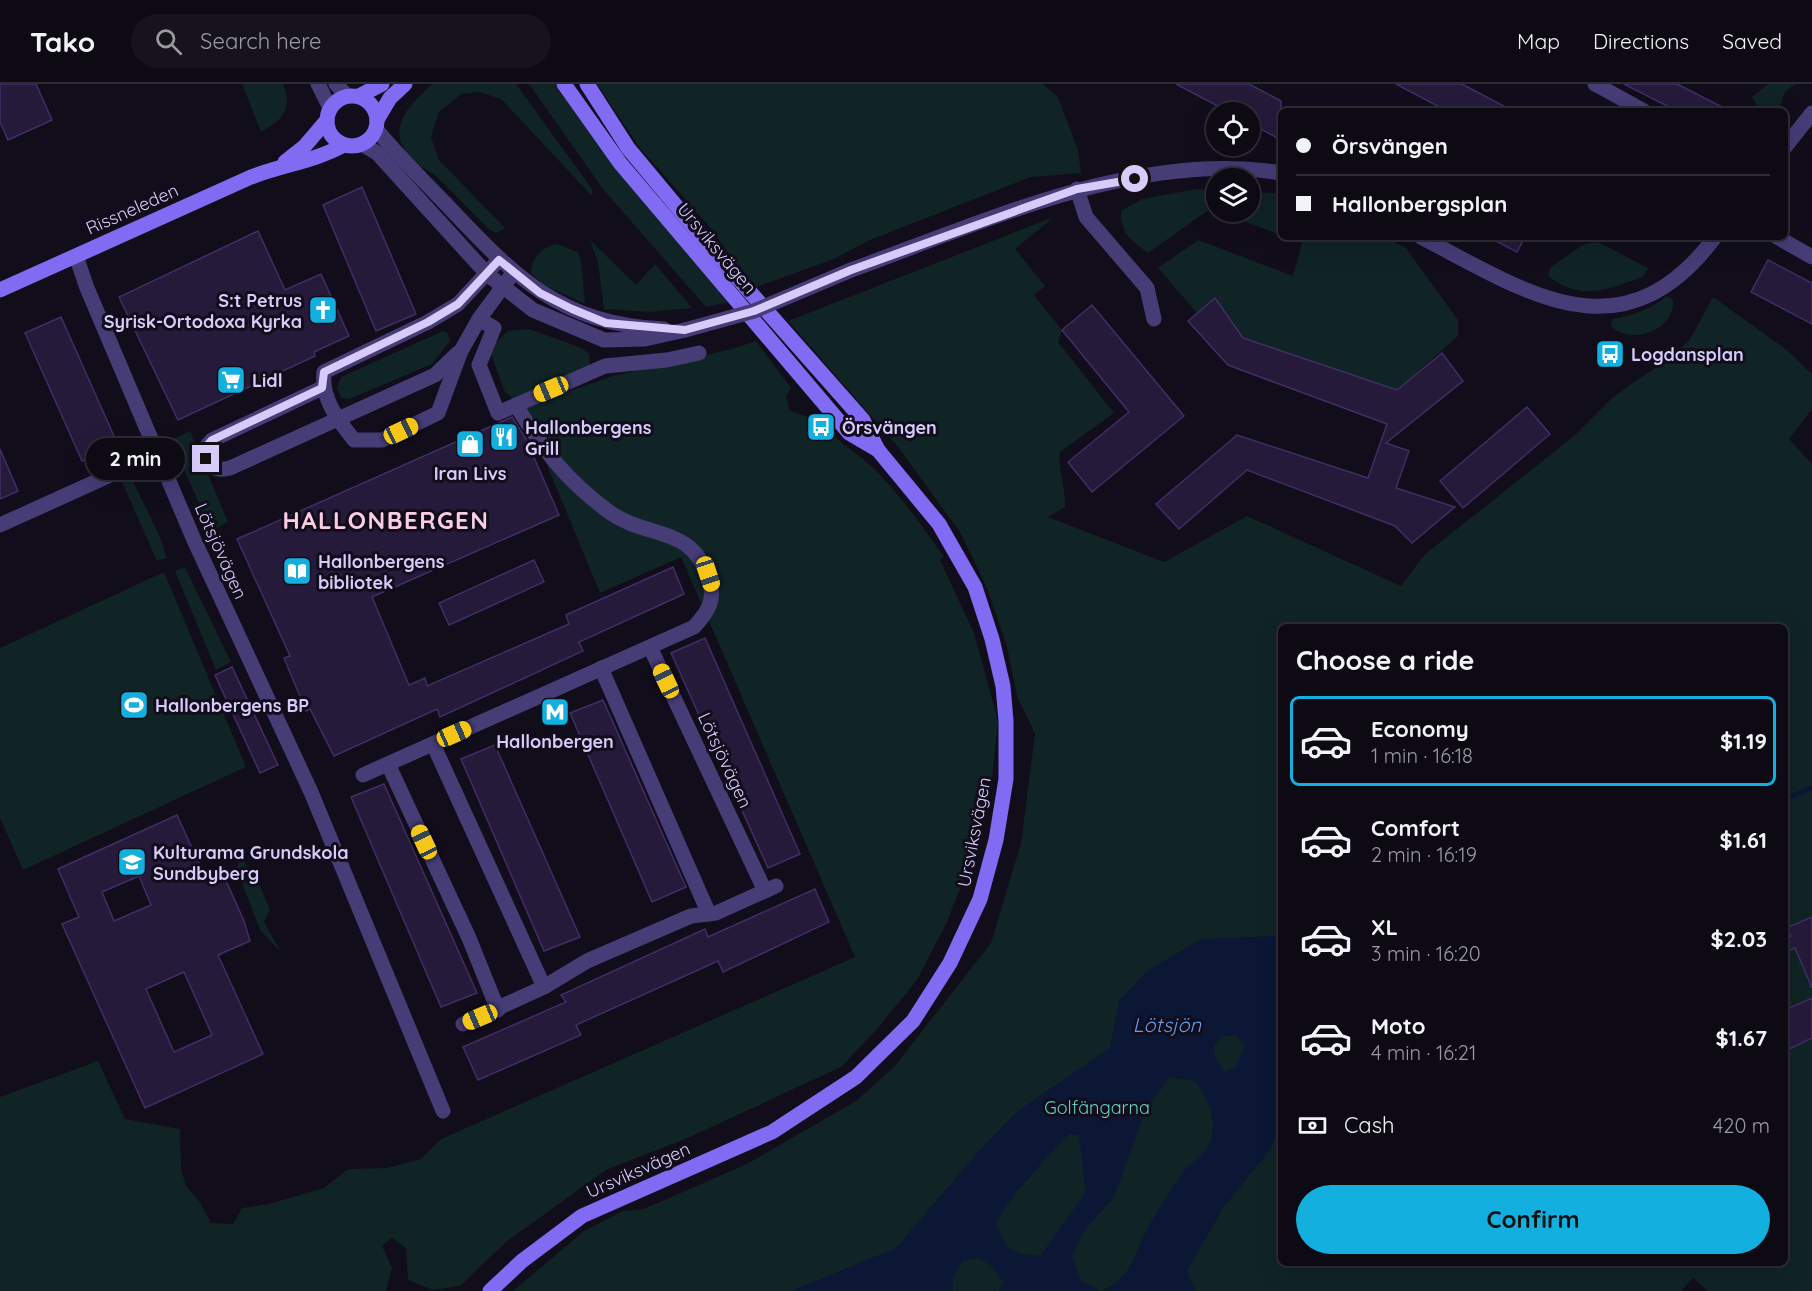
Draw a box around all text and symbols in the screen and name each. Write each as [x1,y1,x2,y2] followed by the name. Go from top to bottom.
[131,14,551,68] search box
[30,24,95,59] text: Tako
[152,25,185,58] icon: search
[200,27,322,55] text: Search here
[1517,28,1560,54] text: Map
[1593,28,1689,54] text: Directions
[1722,28,1782,54] text: Saved
[1206,102,1260,222] map controls
[1206,102,1260,156] button: locate
[1332,132,1448,160] text: Örsvängen
[1121,165,1148,192] route start
[1206,168,1260,222] button: layers
[82,178,182,240] street label: Rissneleden
[1332,190,1507,218] text: Hallonbergsplan
[672,198,762,298] street label: Ursviksvägen
[104,289,302,333] place label: S:t Petrus Syrisk-Ortodoxa Kyrka
[307,294,339,326] church icon: S:t Petrus Syrisk-Ortodoxa Kyrka
[1594,338,1626,370] bus stop icon: Logdansplan
[1631,343,1744,366] place label: Logdansplan
[215,364,247,396] supermarket icon: Lidl
[252,369,283,392] place label: Lidl
[531,374,571,404] car
[805,411,837,443] bus stop icon: Örsvängen
[381,415,421,447] car
[525,416,652,460] place label: Hallonbergens Grill
[842,416,937,439] place label: Örsvängen
[488,421,520,453] restaurant icon: Hallonbergens Grill
[454,428,486,460] shop icon: Iran Livs
[86,438,185,480] callout: 2 min
[192,445,219,472] route end
[109,446,162,471] text: 2 min
[434,462,507,485] place label: Iran Livs
[190,499,252,603] street label: Lötsjövägen
[283,505,489,535] district label: HALLONBERGEN
[318,550,445,594] place label: Hallonbergens bibliotek
[694,554,722,594] car
[281,555,313,587] library icon: Hallonbergens bibliotek
[1296,643,1474,677] text: Choose a ride
[650,661,682,701] car
[118,689,150,721] sports icon: Hallonbergens BP
[155,694,309,717] place label: Hallonbergens BP
[539,696,571,728] metro station icon: Hallonbergen
[693,709,757,811] street label: Lötsjövägen
[1299,714,1353,768] icon: car
[1371,715,1469,743] text: Economy
[434,718,474,750] car
[1720,727,1767,755] text: $1.19
[496,730,614,753] place label: Hallonbergen
[1371,743,1473,768] text: 1 min · 16:18
[952,775,996,889] street label: Ursviksvägen
[1299,813,1353,867] icon: car
[1371,814,1460,842] text: Comfort
[408,822,440,862] car
[1720,826,1767,854] text: $1.61
[153,841,349,885] place label: Kulturama Grundskola Sundbyberg
[1371,842,1477,867] text: 2 min · 16:19
[116,846,148,878] school or university icon: Kulturama Grundskola Sundbyberg
[1299,912,1353,966] icon: car
[1371,913,1398,941] text: XL
[1711,925,1767,953] text: $2.03
[1371,941,1481,966] text: 3 min · 16:20
[460,1002,500,1032] car
[1299,1011,1353,1065] icon: car
[1133,1012,1202,1037] water label: Lötsjön
[1371,1012,1425,1040] text: Moto
[1716,1024,1767,1052] text: $1.67
[1371,1040,1476,1065] text: 4 min · 16:21
[1044,1096,1150,1119] park label: Golfängarna
[1296,1109,1329,1142] icon: cash
[1344,1111,1395,1139] text: Cash
[1713,1113,1770,1138] text: 420 m
[582,1137,694,1203] street label: Ursviksvägen
[1296,1185,1770,1254] button: Confirm

